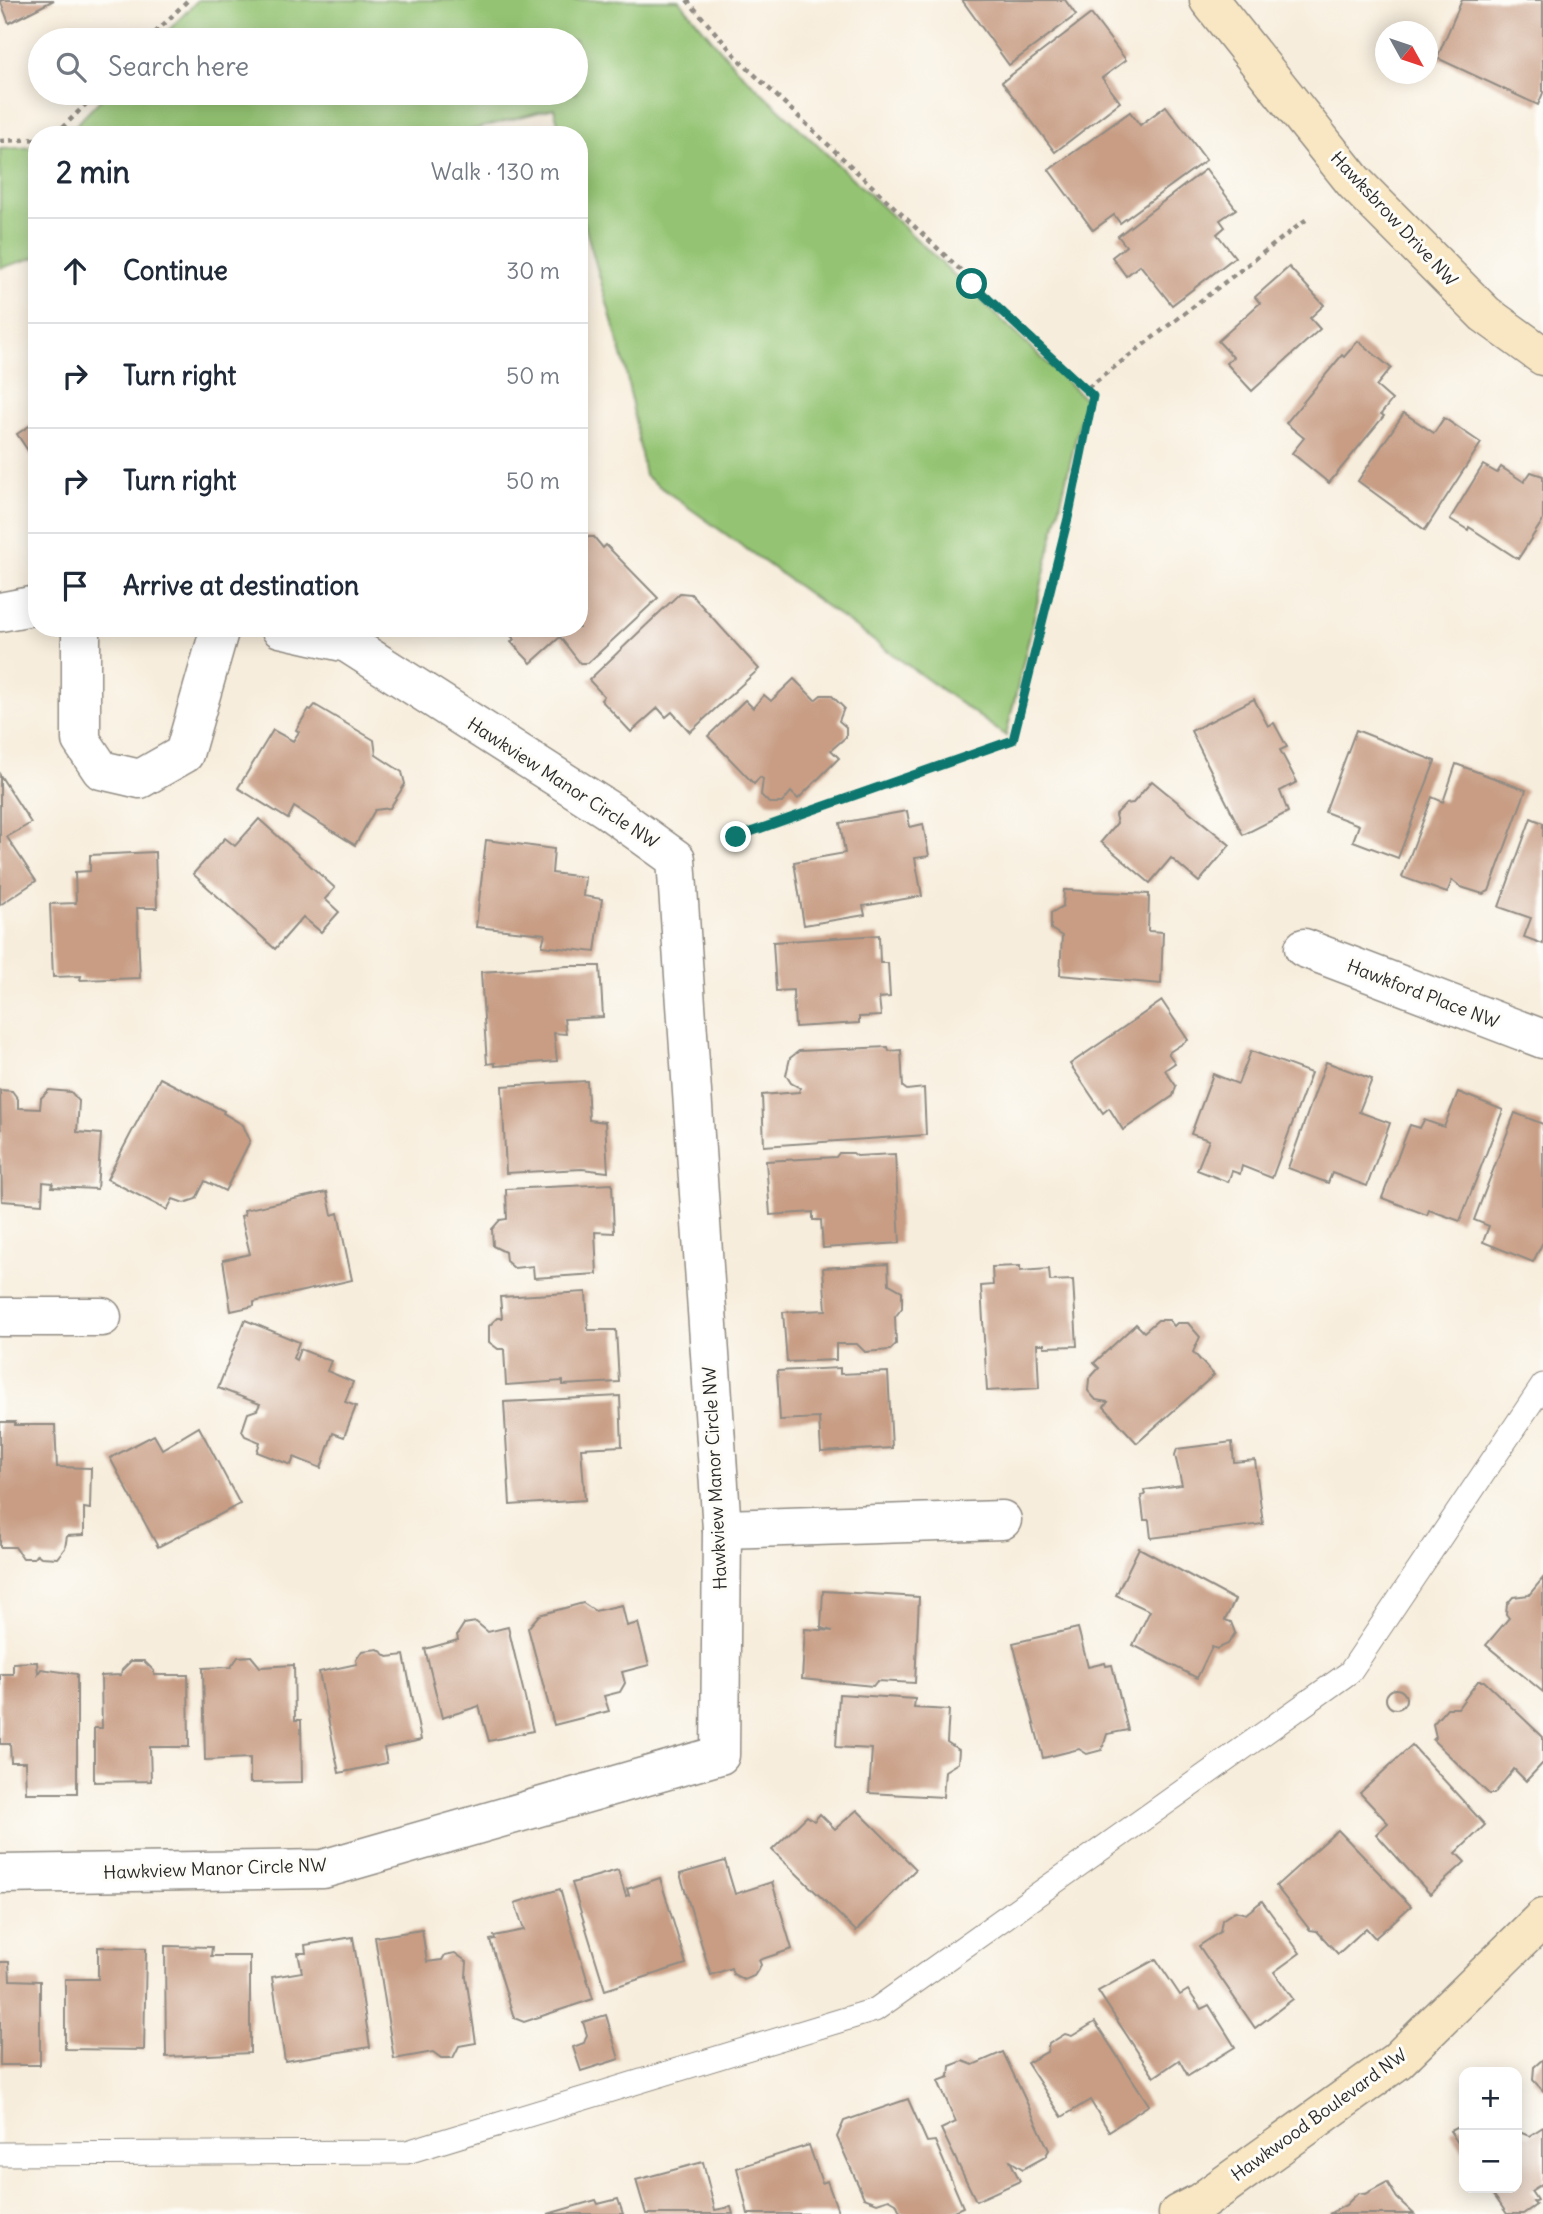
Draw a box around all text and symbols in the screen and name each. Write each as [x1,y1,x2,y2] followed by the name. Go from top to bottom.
[1375,21,1438,84] north arrow
[28,28,588,105] search box
[52,48,90,86] icon: search
[108,50,249,83] text: Search here
[1326,146,1463,291] street label: Hawksbrow Drive NW
[56,153,130,191] text: 2 min
[431,157,560,186] text: Walk · 130 m
[56,252,94,290] icon: ahead
[123,254,228,287] text: Continue
[506,256,560,285] text: 30 m
[956,268,987,299] route start
[56,357,94,395] icon: right
[123,359,236,392] text: Turn right
[506,361,560,390] text: 50 m
[56,462,94,500] icon: right
[123,464,236,497] text: Turn right
[506,466,560,495] text: 50 m
[56,567,94,605] icon: arrive
[123,569,359,602] text: Arrive at destination
[463,712,663,853] street label: Hawkview Manor Circle NW
[720,821,751,852] route end
[1344,954,1502,1033] street label: Hawkford Place NW
[697,1366,732,1590] street label: Hawkview Manor Circle NW
[103,1853,327,1884] street label: Hawkview Manor Circle NW
[1226,2043,1411,2186] street label: Hawkwood Boulevard NW
[1459,2067,1522,2193] map controls
[1459,2067,1522,2130] button: +
[1459,2130,1522,2193] button: −

